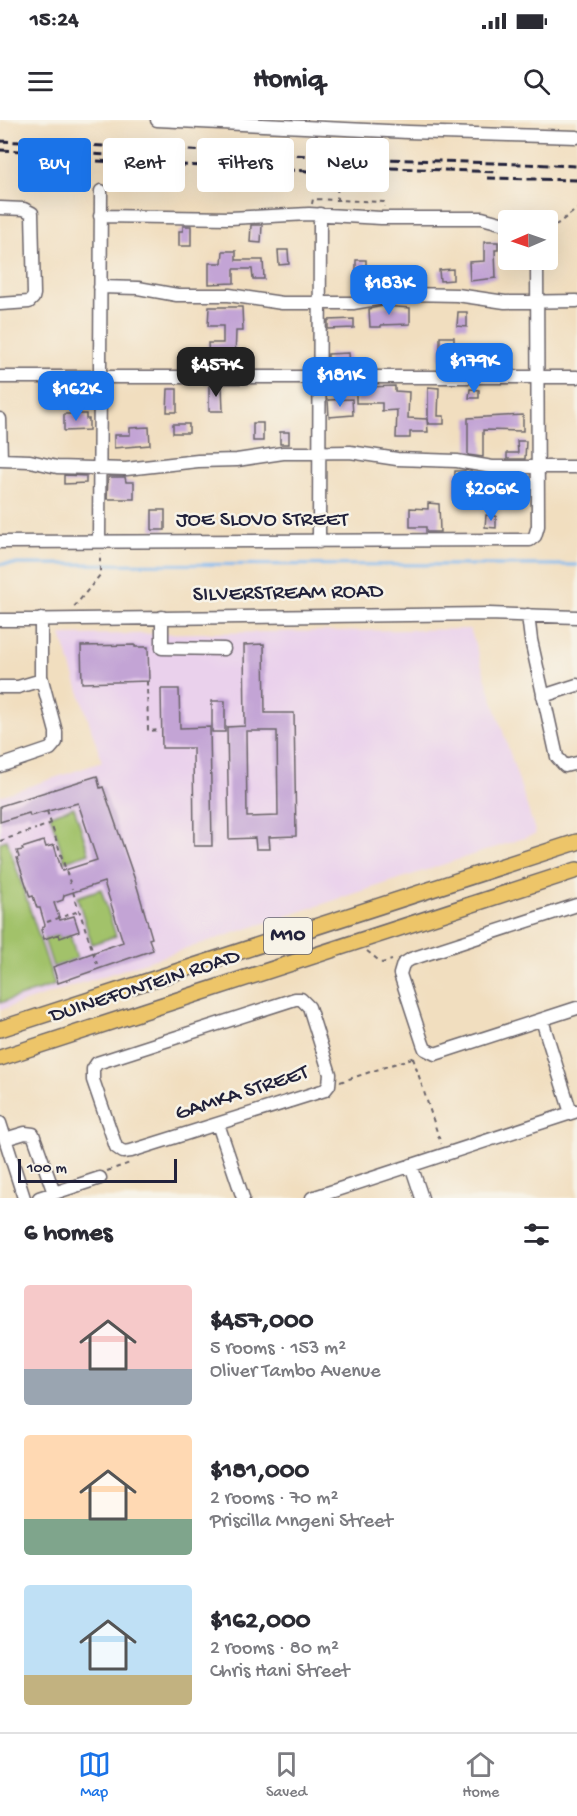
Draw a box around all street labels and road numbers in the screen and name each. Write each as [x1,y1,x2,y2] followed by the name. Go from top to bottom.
[176,508,350,534] street label: JOE SLOVO STREET
[193,579,384,609] street label: SILVERSTREAM ROAD
[264,918,312,954] road number: M10
[45,944,244,1031] street label: DUINEFONTEIN ROAD
[172,1060,313,1128] street label: GAMKA STREET

